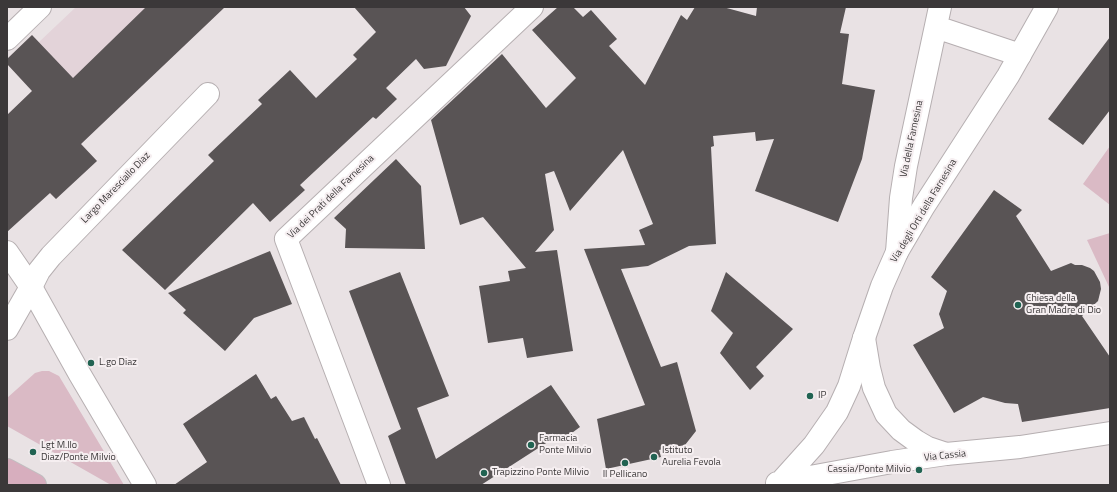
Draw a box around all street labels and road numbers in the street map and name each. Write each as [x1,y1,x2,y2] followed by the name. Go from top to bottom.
[898,99,926,179] street label: Via della Farnesina
[79,150,153,226] street label: Largo Maresciallo Diaz
[285,153,377,241] street label: Via dei Prati della Farnesina
[888,157,960,265] street label: Via degli Orti della Farnesina
[923,448,967,464] street label: Via Cassia

